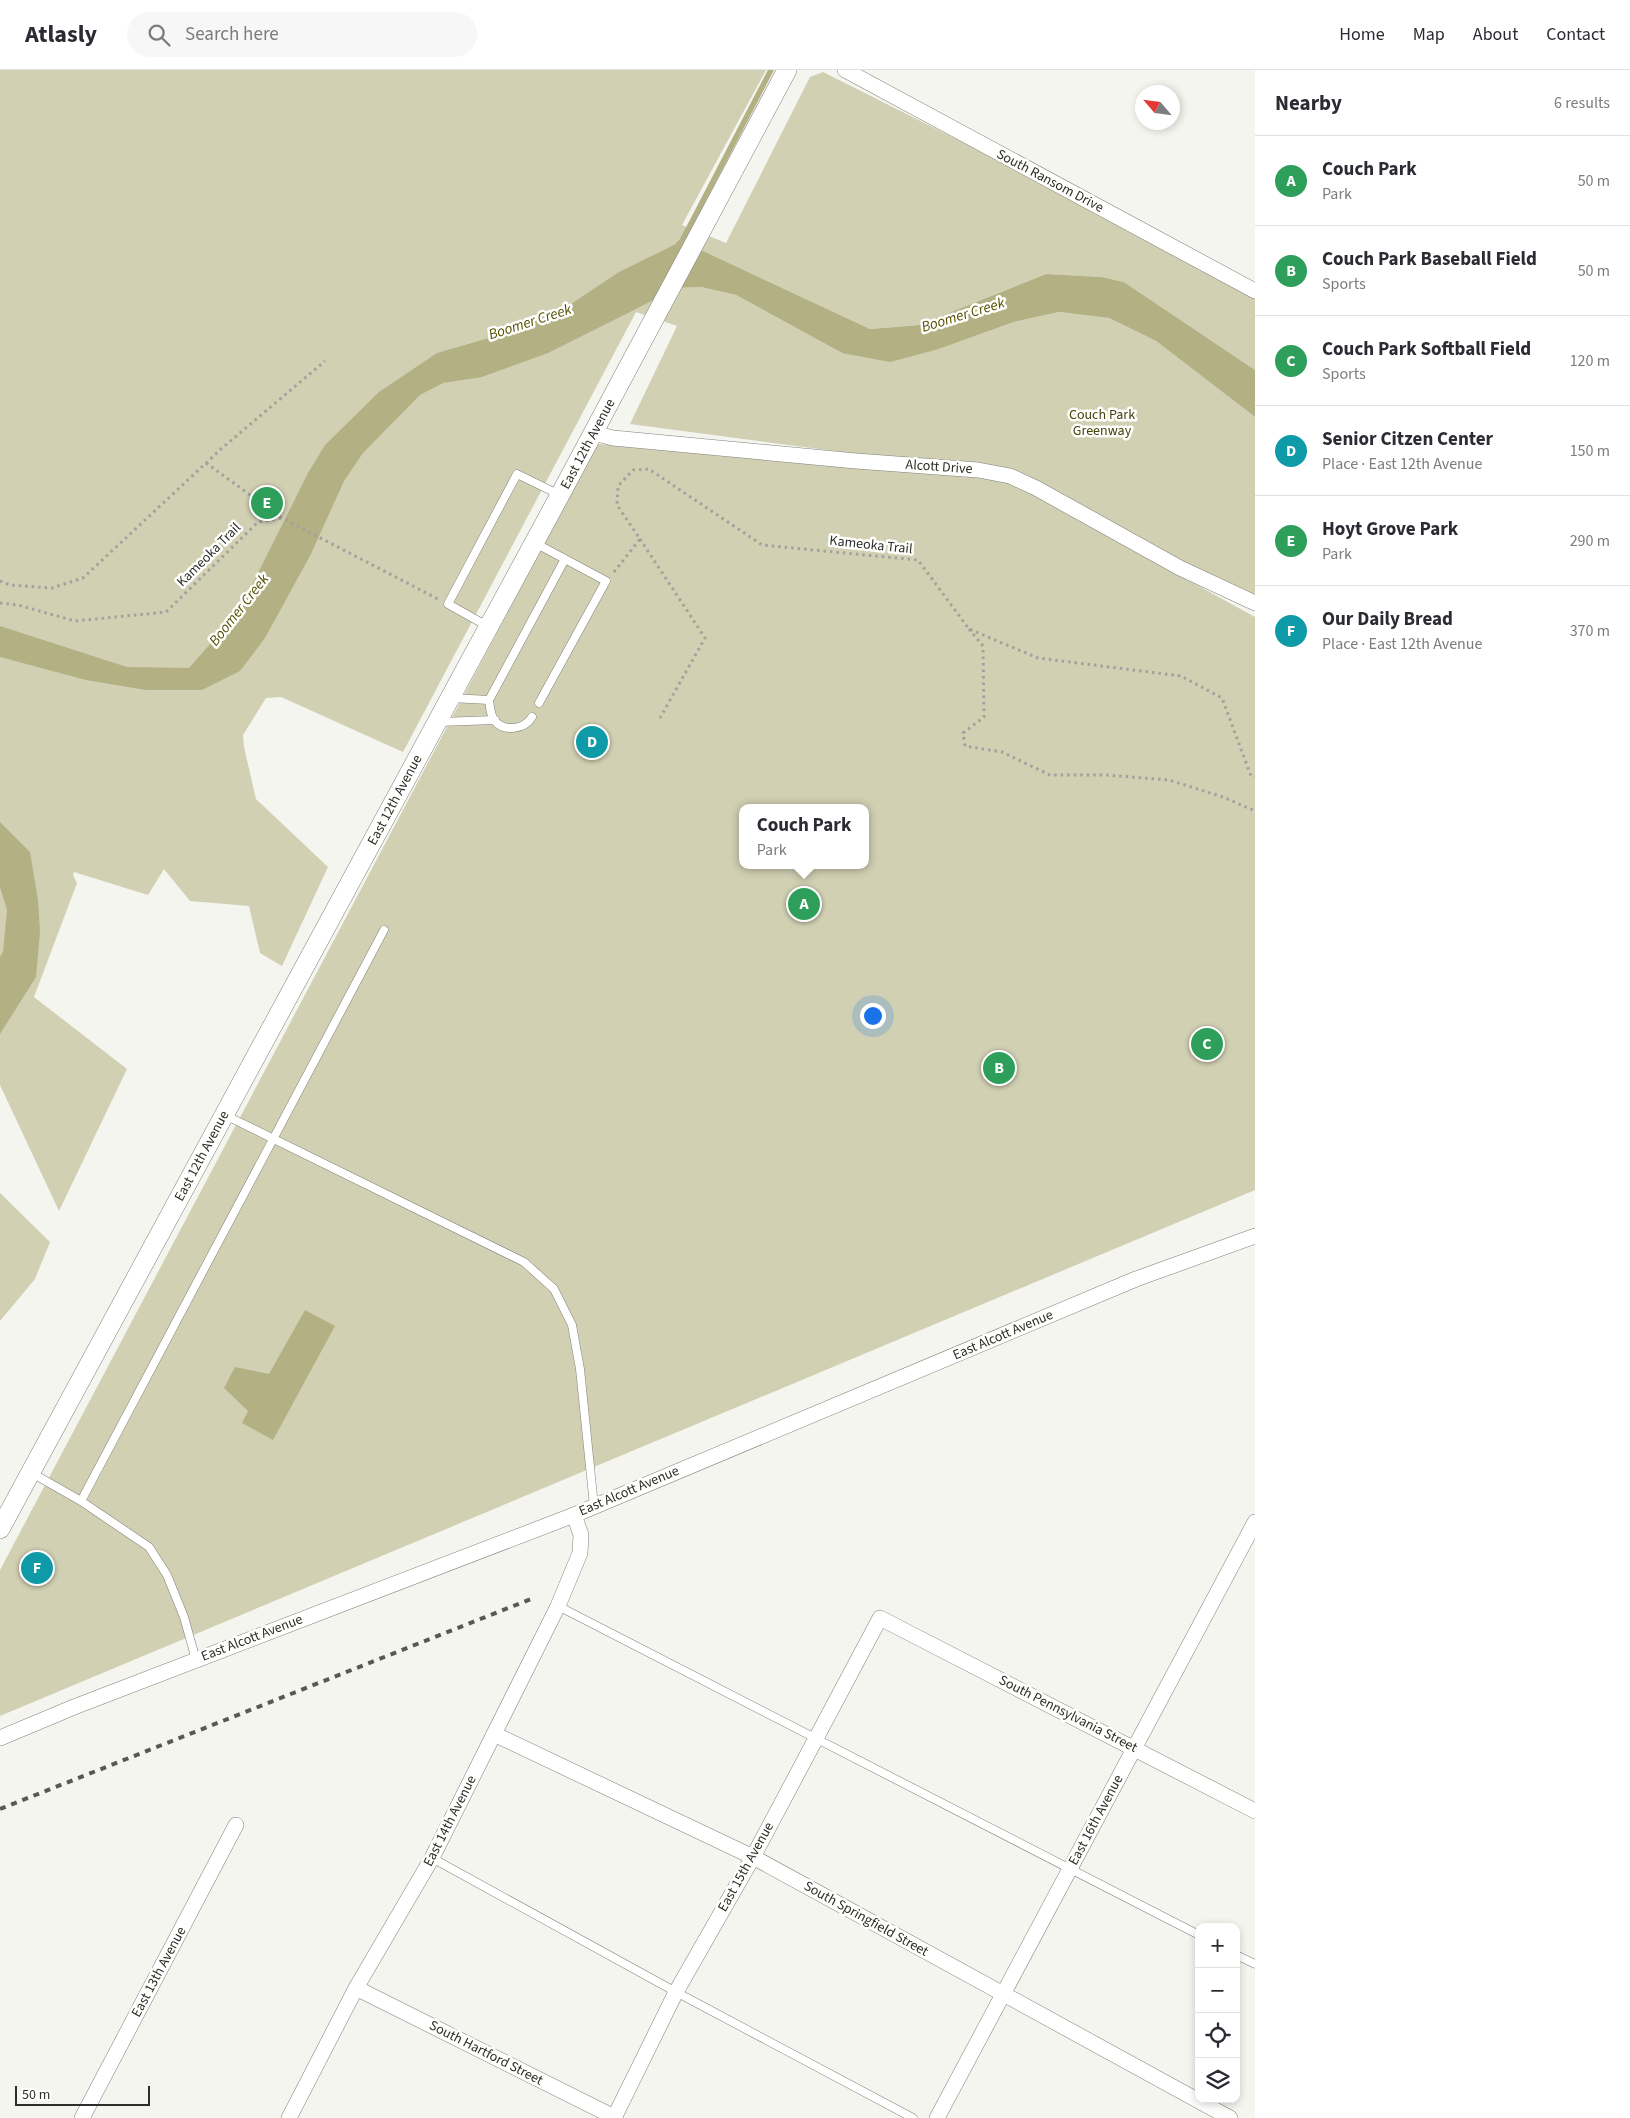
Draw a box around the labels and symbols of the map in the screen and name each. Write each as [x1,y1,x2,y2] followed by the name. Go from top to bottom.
[1135,85,1180,130] north arrow
[993,144,1107,218] street label: South Ransom Drive
[919,292,1008,338] water label: Boomer Creek
[486,298,575,345] water label: Boomer Creek
[556,395,620,493] street label: East 12th Avenue
[1069,405,1135,441] park label: Couch Park Greenway
[905,455,973,479] street label: Alcott Drive
[251,484,283,522] pin: E
[172,518,246,592] street label: Kameoka Trail
[828,531,914,559] street label: Kameoka Trail
[204,569,274,650] water label: Boomer Creek
[576,723,608,761] pin: D
[363,751,427,849] street label: East 12th Avenue
[788,885,820,923] pin: A
[860,1003,886,1029] your location
[1191,1025,1223,1063] pin: C
[983,1049,1015,1087] pin: B
[170,1107,234,1205] street label: East 12th Avenue
[950,1305,1056,1365] street label: East Alcott Avenue
[576,1461,682,1521] street label: East Alcott Avenue
[21,1549,53,1587] pin: F
[198,1609,306,1667] street label: East Alcott Avenue
[995,1670,1141,1758] street label: South Pennsylvania Street
[1064,1771,1128,1869] street label: East 16th Avenue
[418,1772,482,1870] street label: East 14th Avenue
[713,1818,779,1915] street label: East 15th Avenue
[800,1876,932,1962] street label: South Springfield Street
[127,1923,191,2021] street label: East 13th Avenue
[426,2016,547,2090] street label: South Hartford Street
[15,2083,150,2106] scale bar

